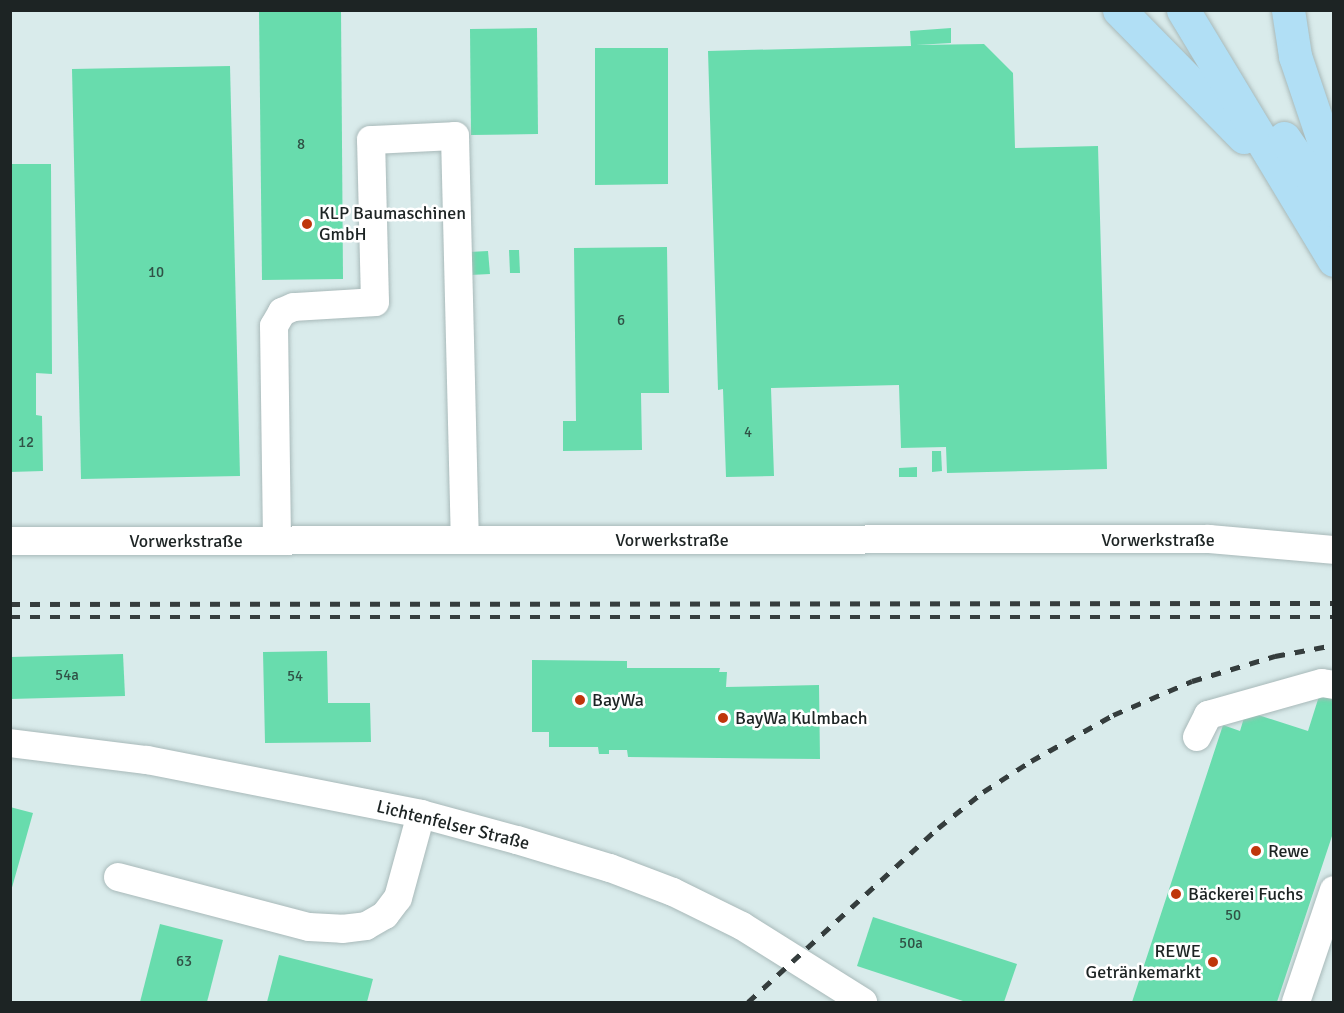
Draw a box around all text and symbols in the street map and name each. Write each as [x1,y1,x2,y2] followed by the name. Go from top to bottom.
[297,136,305,154] house number: 8
[319,203,466,246] place label: KLP Baumaschinen GmbH
[300,217,314,231] marker: KLP Baumaschinen GmbH
[148,264,164,282] house number: 10
[617,312,625,330] house number: 6
[744,424,752,442] house number: 4
[18,434,34,452] house number: 12
[615,529,729,551] street label: Vorwerkstraße
[1101,529,1215,551] street label: Vorwerkstraße
[129,530,243,552] street label: Vorwerkstraße
[55,667,79,685] house number: 54a
[287,668,303,686] house number: 54
[592,689,644,711] place label: BayWa
[573,693,587,707] marker: BayWa
[735,707,868,729] place label: BayWa Kulmbach
[716,711,730,725] marker: BayWa Kulmbach
[374,796,532,854] street label: Lichtenfelser Straße
[1268,840,1309,862] place label: Rewe
[1249,844,1263,858] marker: Rewe
[1188,883,1303,905] place label: Bäckerei Fuchs
[1169,887,1183,901] marker: Bäckerei Fuchs
[1225,907,1241,925] house number: 50
[899,935,923,953] house number: 50a
[1086,941,1201,984] place label: REWE Getränkemarkt
[176,953,192,971] house number: 63
[1206,955,1220,969] marker: REWE Getränkemarkt

